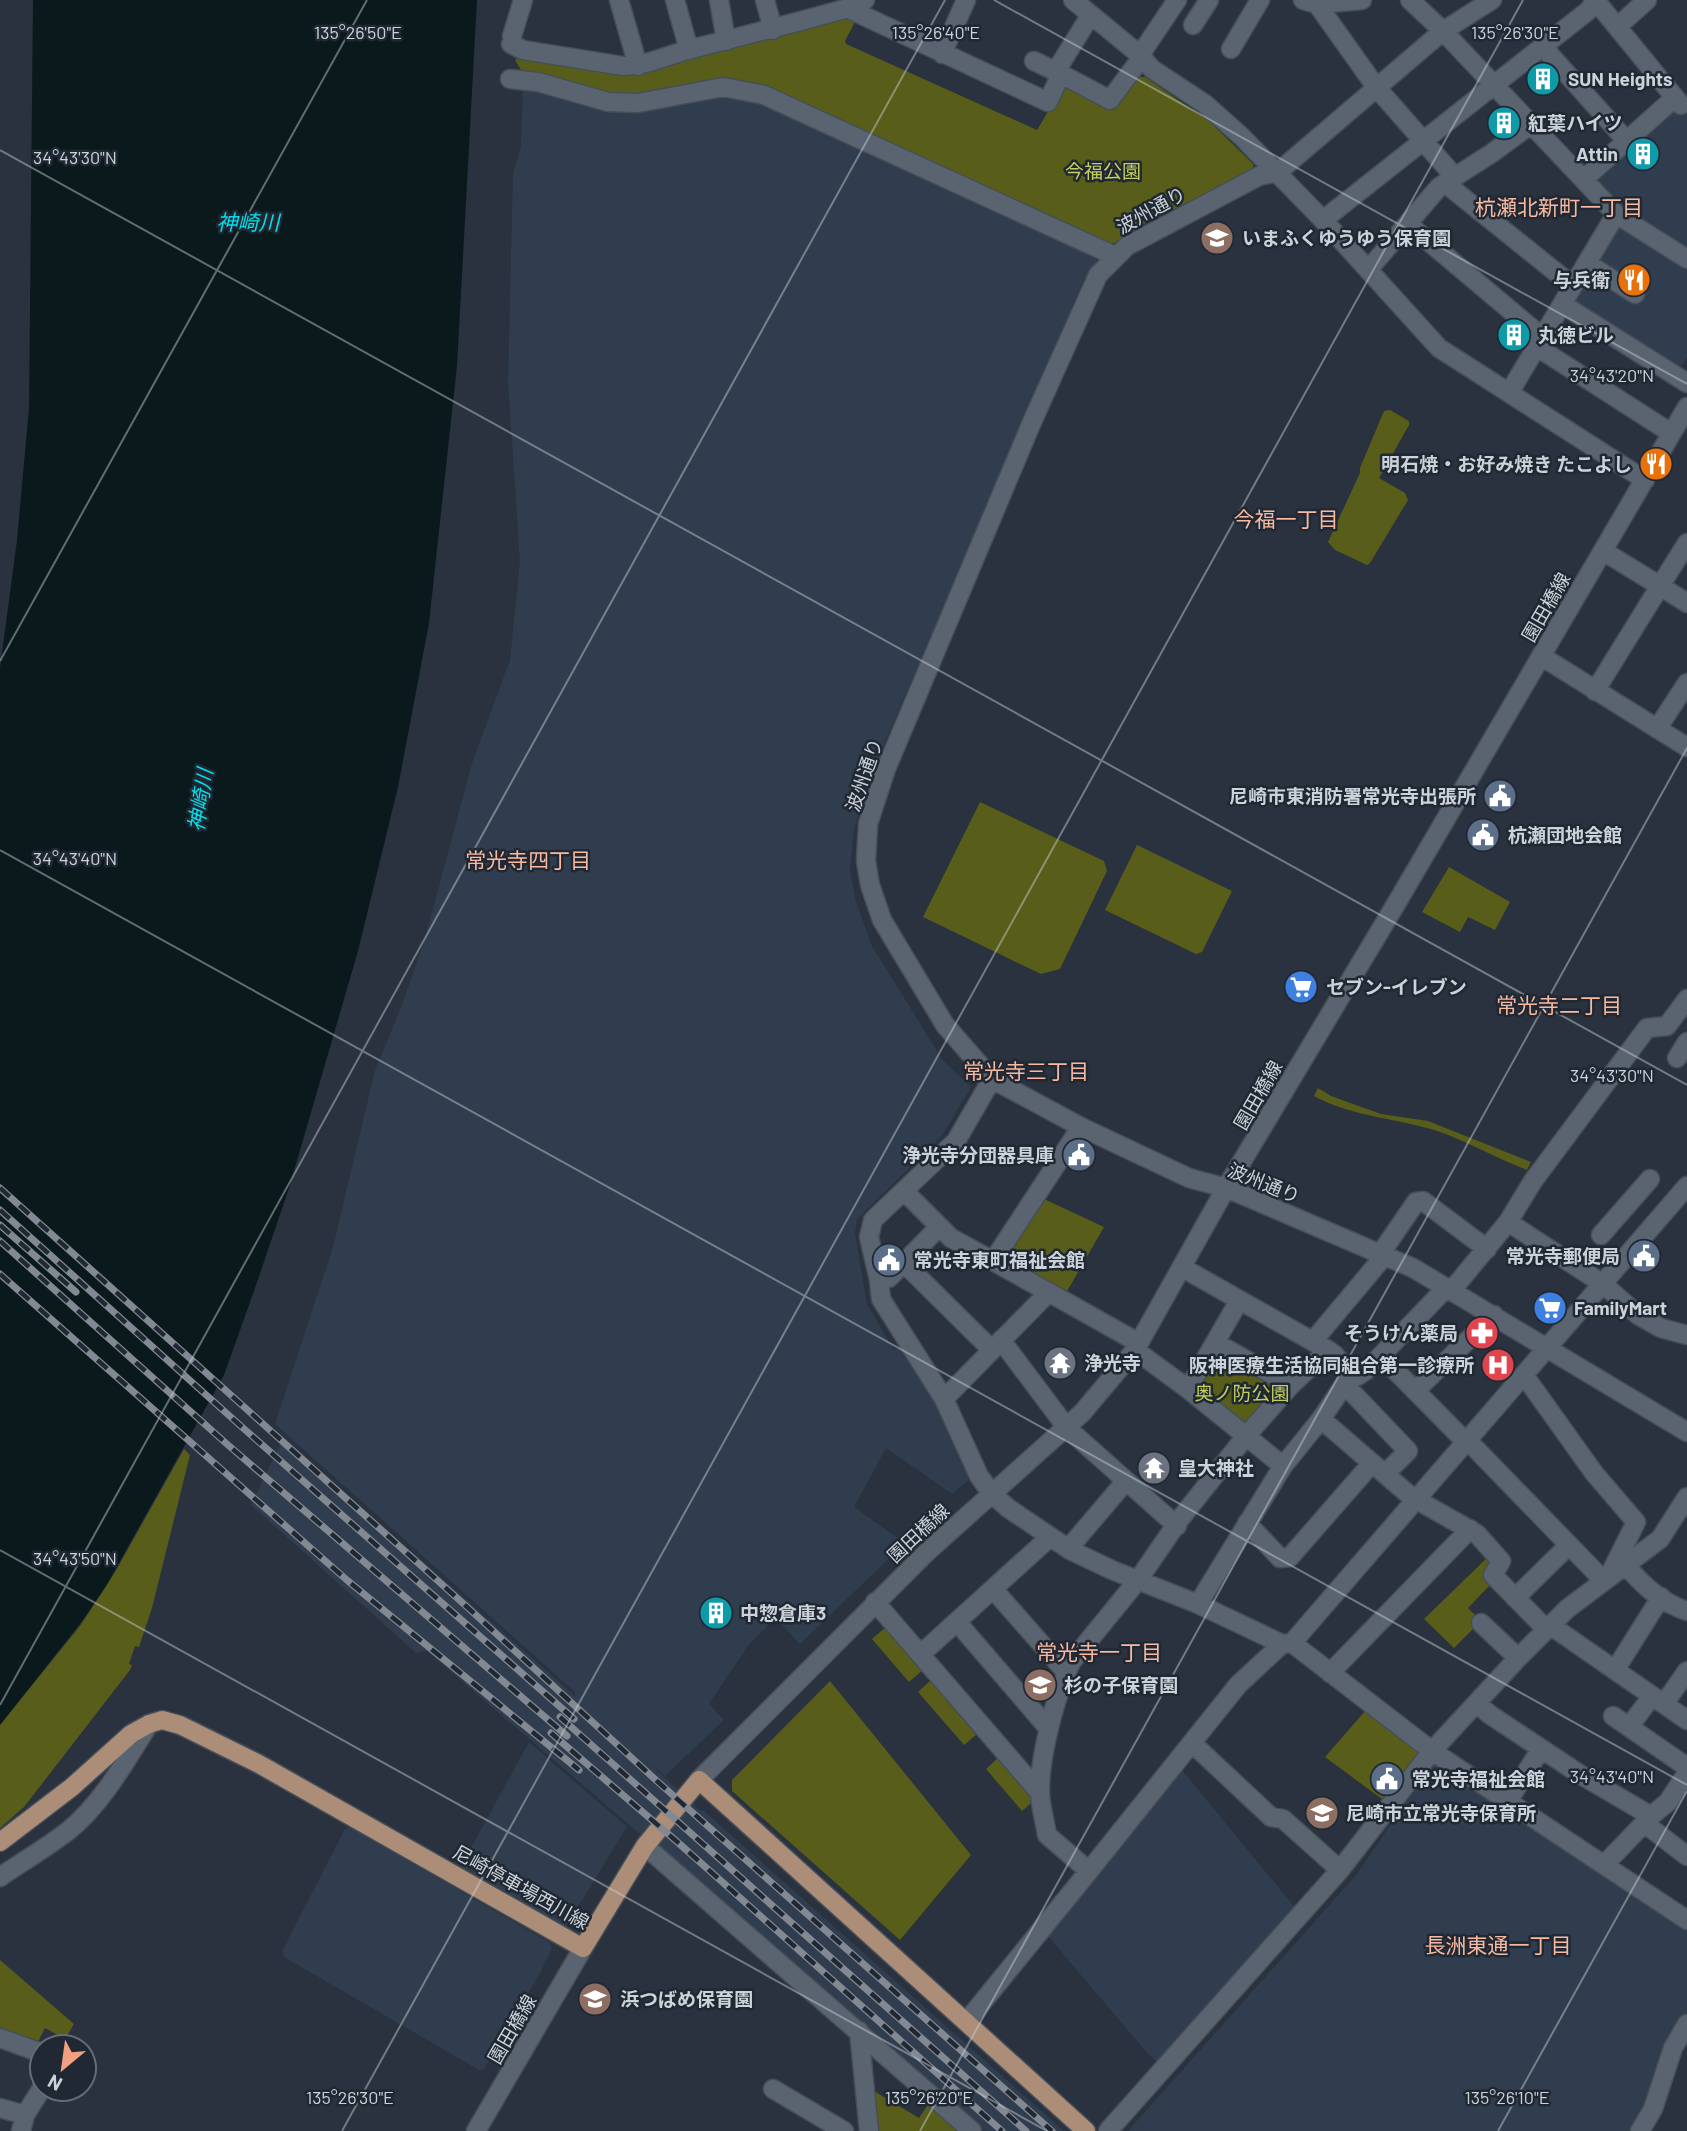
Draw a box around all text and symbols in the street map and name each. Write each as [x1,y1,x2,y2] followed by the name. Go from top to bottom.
[314,21,402,43] text: 135°26'50"E
[892,21,980,43] text: 135°26'40"E
[1471,21,1559,43] text: 135°26'30"E
[1524,60,1562,98] building icon: SUN Heights
[1568,67,1673,90] place label: SUN Heights
[1485,104,1523,142] building icon: 紅葉ハイツ
[1528,111,1623,134] place label: 紅葉ハイツ
[1624,135,1662,173] building icon: Attin
[1576,142,1618,165] place label: Attin
[33,146,117,168] text: 34°43'30"N
[1065,159,1141,182] park label: 今福公園
[1112,181,1190,238] street label: 波州通り
[1475,194,1643,219] district label: 杭瀬北新町一丁目
[217,209,281,234] water label: 神崎川
[1198,219,1236,257] school or university icon: いまふくゆうゆう保育園
[1242,226,1451,249] place label: いまふくゆうゆう保育園
[1615,261,1653,299] restaurant icon: 与兵衛
[1553,268,1610,291] place label: 与兵衛
[1495,316,1533,354] building icon: 丸徳ビル
[1538,323,1614,346] place label: 丸徳ビル
[1570,364,1654,386] text: 34°43'20"N
[1637,445,1675,483] restaurant icon: 明石焼・お好み焼き たこよし
[1381,452,1632,475] place label: 明石焼・お好み焼き たこよし
[1234,506,1339,531] district label: 今福一丁目
[1517,568,1575,645] street label: 園田橋線
[840,735,887,815] street label: 波州通り
[182,765,217,833] water label: 神崎川
[1481,777,1519,815] public building icon: 尼崎市東消防署常光寺出張所
[1229,784,1476,807] place label: 尼崎市東消防署常光寺出張所
[1464,816,1502,854] public building icon: 杭瀬団地会館
[1508,823,1622,846] place label: 杭瀬団地会館
[33,847,117,869] text: 34°43'40"N
[465,847,591,872] district label: 常光寺四丁目
[1282,968,1320,1006] supermarket icon: セブン-イレブン
[1326,975,1467,998] place label: セブン-イレブン
[1496,992,1622,1017] district label: 常光寺二丁目
[1229,1056,1287,1133] street label: 園田橋線
[963,1058,1089,1083] district label: 常光寺三丁目
[1570,1064,1654,1086] text: 34°43'30"N
[1060,1136,1098,1174] public building icon: 浄光寺分団器具庫
[902,1143,1054,1166] place label: 浄光寺分団器具庫
[1225,1158,1304,1207] street label: 波州通り
[1625,1237,1663,1275] public building icon: 常光寺郵便局
[870,1241,908,1279] public building icon: 常光寺東町福祉会館
[1506,1244,1620,1267] place label: 常光寺郵便局
[914,1248,1085,1271] place label: 常光寺東町福祉会館
[1531,1289,1569,1327] supermarket icon: FamilyMart
[1574,1296,1667,1319] place label: FamilyMart
[1463,1314,1501,1352] pharmacy icon: そうけん薬局
[1344,1321,1458,1344] place label: そうけん薬局
[1041,1344,1079,1382] temple icon: 浄光寺
[1479,1346,1517,1384] hospital icon: 阪神医療生活協同組合第一診療所
[1084,1351,1141,1374] place label: 浄光寺
[1189,1353,1474,1376] place label: 阪神医療生活協同組合第一診療所
[1194,1381,1290,1404] park label: 奥ノ防公園
[1135,1449,1173,1487] temple icon: 皇大神社
[1178,1456,1254,1479] place label: 皇大神社
[882,1498,953,1567] street label: 園田橋線
[33,1547,117,1569] text: 34°43'50"N
[697,1594,735,1632] building icon: 中惣倉庫3
[740,1601,826,1624] place label: 中惣倉庫3
[1036,1639,1162,1664] district label: 常光寺一丁目
[1021,1666,1059,1704] school or university icon: 杉の子保育園
[1064,1673,1178,1696] place label: 杉の子保育園
[1368,1760,1406,1798] public building icon: 常光寺福祉会館
[1570,1765,1654,1787] text: 34°43'40"N
[1412,1767,1545,1790] place label: 常光寺福祉会館
[1303,1794,1341,1832] school or university icon: 尼崎市立常光寺保育所
[1346,1801,1536,1824] place label: 尼崎市立常光寺保育所
[449,1840,593,1933] street label: 尼崎停車場西川線
[1425,1932,1572,1957] district label: 長洲東通一丁目
[576,1980,614,2018] school or university icon: 浜つばめ保育園
[620,1987,753,2010] place label: 浜つばめ保育園
[483,1990,541,2067] street label: 園田橋線
[28,2033,98,2103] north arrow
[43,2070,66,2096] text: N
[306,2086,394,2108] text: 135°26'30"E
[885,2086,973,2108] text: 135°26'20"E
[1464,2086,1550,2108] text: 135°26'10"E

